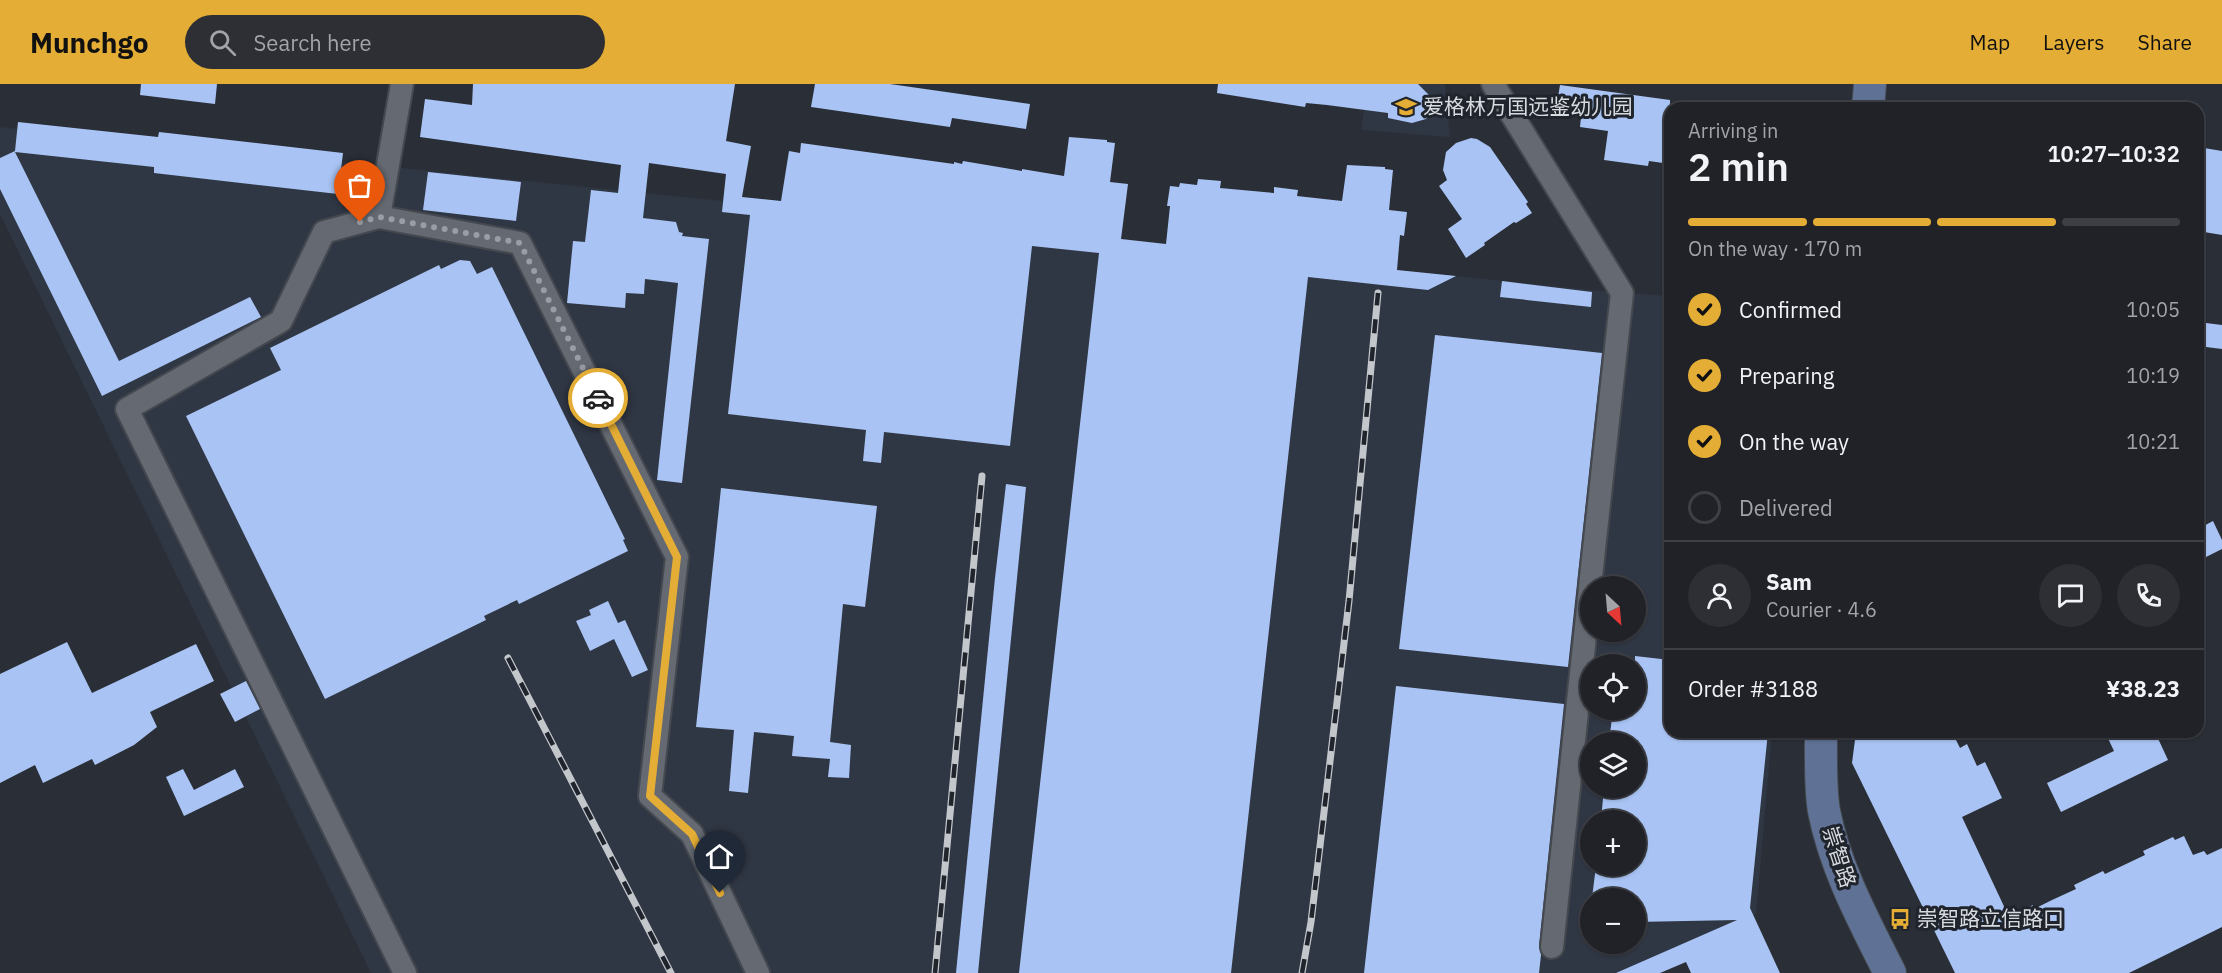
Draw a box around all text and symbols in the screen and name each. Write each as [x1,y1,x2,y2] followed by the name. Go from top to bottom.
[185,15,605,69] search box
[30,24,149,61] text: Munchgo
[206,26,239,59] icon: search
[254,28,372,57] text: Search here
[1970,28,2010,56] text: Map
[2043,28,2105,56] text: Layers
[2138,28,2192,56] text: Share
[1423,92,1633,120] place label: 爱格林万国远鉴幼儿园
[1394,95,1418,119] school or university icon: 爱格林万国远鉴幼儿园
[1688,117,1778,144] text: Arriving in
[2047,139,2180,168] text: 10:27–10:32
[1688,141,1789,192] text: 2 min
[334,160,385,222] pin
[343,169,376,202] icon: bag
[1688,235,1862,262] text: On the way · 170 m
[1688,293,1721,326] icon: check
[1739,295,1842,324] text: Confirmed
[2126,296,2180,323] text: 10:05
[1688,359,1721,392] icon: check
[1739,361,1834,390] text: Preparing
[2126,362,2180,389] text: 10:19
[568,368,628,428] courier
[582,382,615,415] icon: car
[1688,425,1721,458] icon: check
[1739,427,1849,456] text: On the way
[2126,428,2180,455] text: 10:21
[1739,493,1833,522] text: Delivered
[1688,564,1751,627] button: person
[2039,564,2102,627] button: chat
[2117,564,2180,627] button: phone
[1766,567,1812,596] text: Sam
[1580,576,1646,642] north arrow
[1580,576,1646,954] map controls
[1766,596,1877,623] text: Courier · 4.6
[1580,654,1646,720] button: locate
[1688,674,1818,703] text: Order #3188
[2106,674,2180,703] text: ¥38.23
[1580,732,1646,798] button: layers
[1580,810,1646,876] button: +
[1817,822,1863,891] street label: 崇智路
[694,831,745,893] pin
[703,840,736,873] icon: home
[1580,888,1646,954] button: −
[1917,904,2064,932] place label: 崇智路立信路口
[1888,907,1912,931] bus stop icon: 崇智路立信路口

